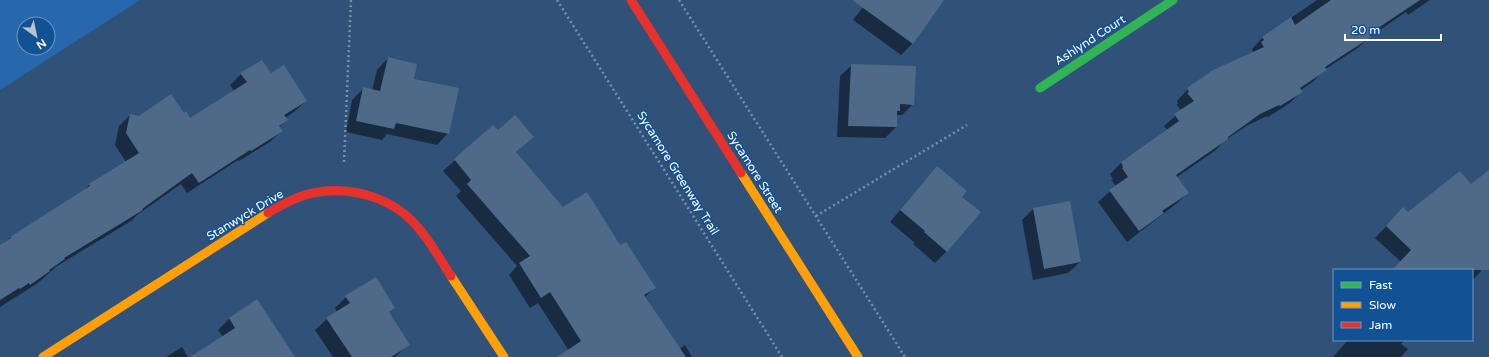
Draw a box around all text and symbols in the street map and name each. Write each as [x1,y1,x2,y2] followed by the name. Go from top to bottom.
[1052,12,1128,68] street label: Ashlynd Court
[16,16,56,56] north arrow
[1345,16,1441,42] scale bar
[1351,23,1380,37] text: 20 m
[34,36,48,52] text: N
[634,109,722,237] street label: Sycamore Greenway Trail
[724,129,786,216] street label: Sycamore Street
[204,186,286,243] street label: Stanwyck Drive
[1333,269,1473,341] legend
[1369,278,1393,292] text: Fast
[1369,298,1396,312] text: Slow
[1369,318,1392,332] text: Jam

